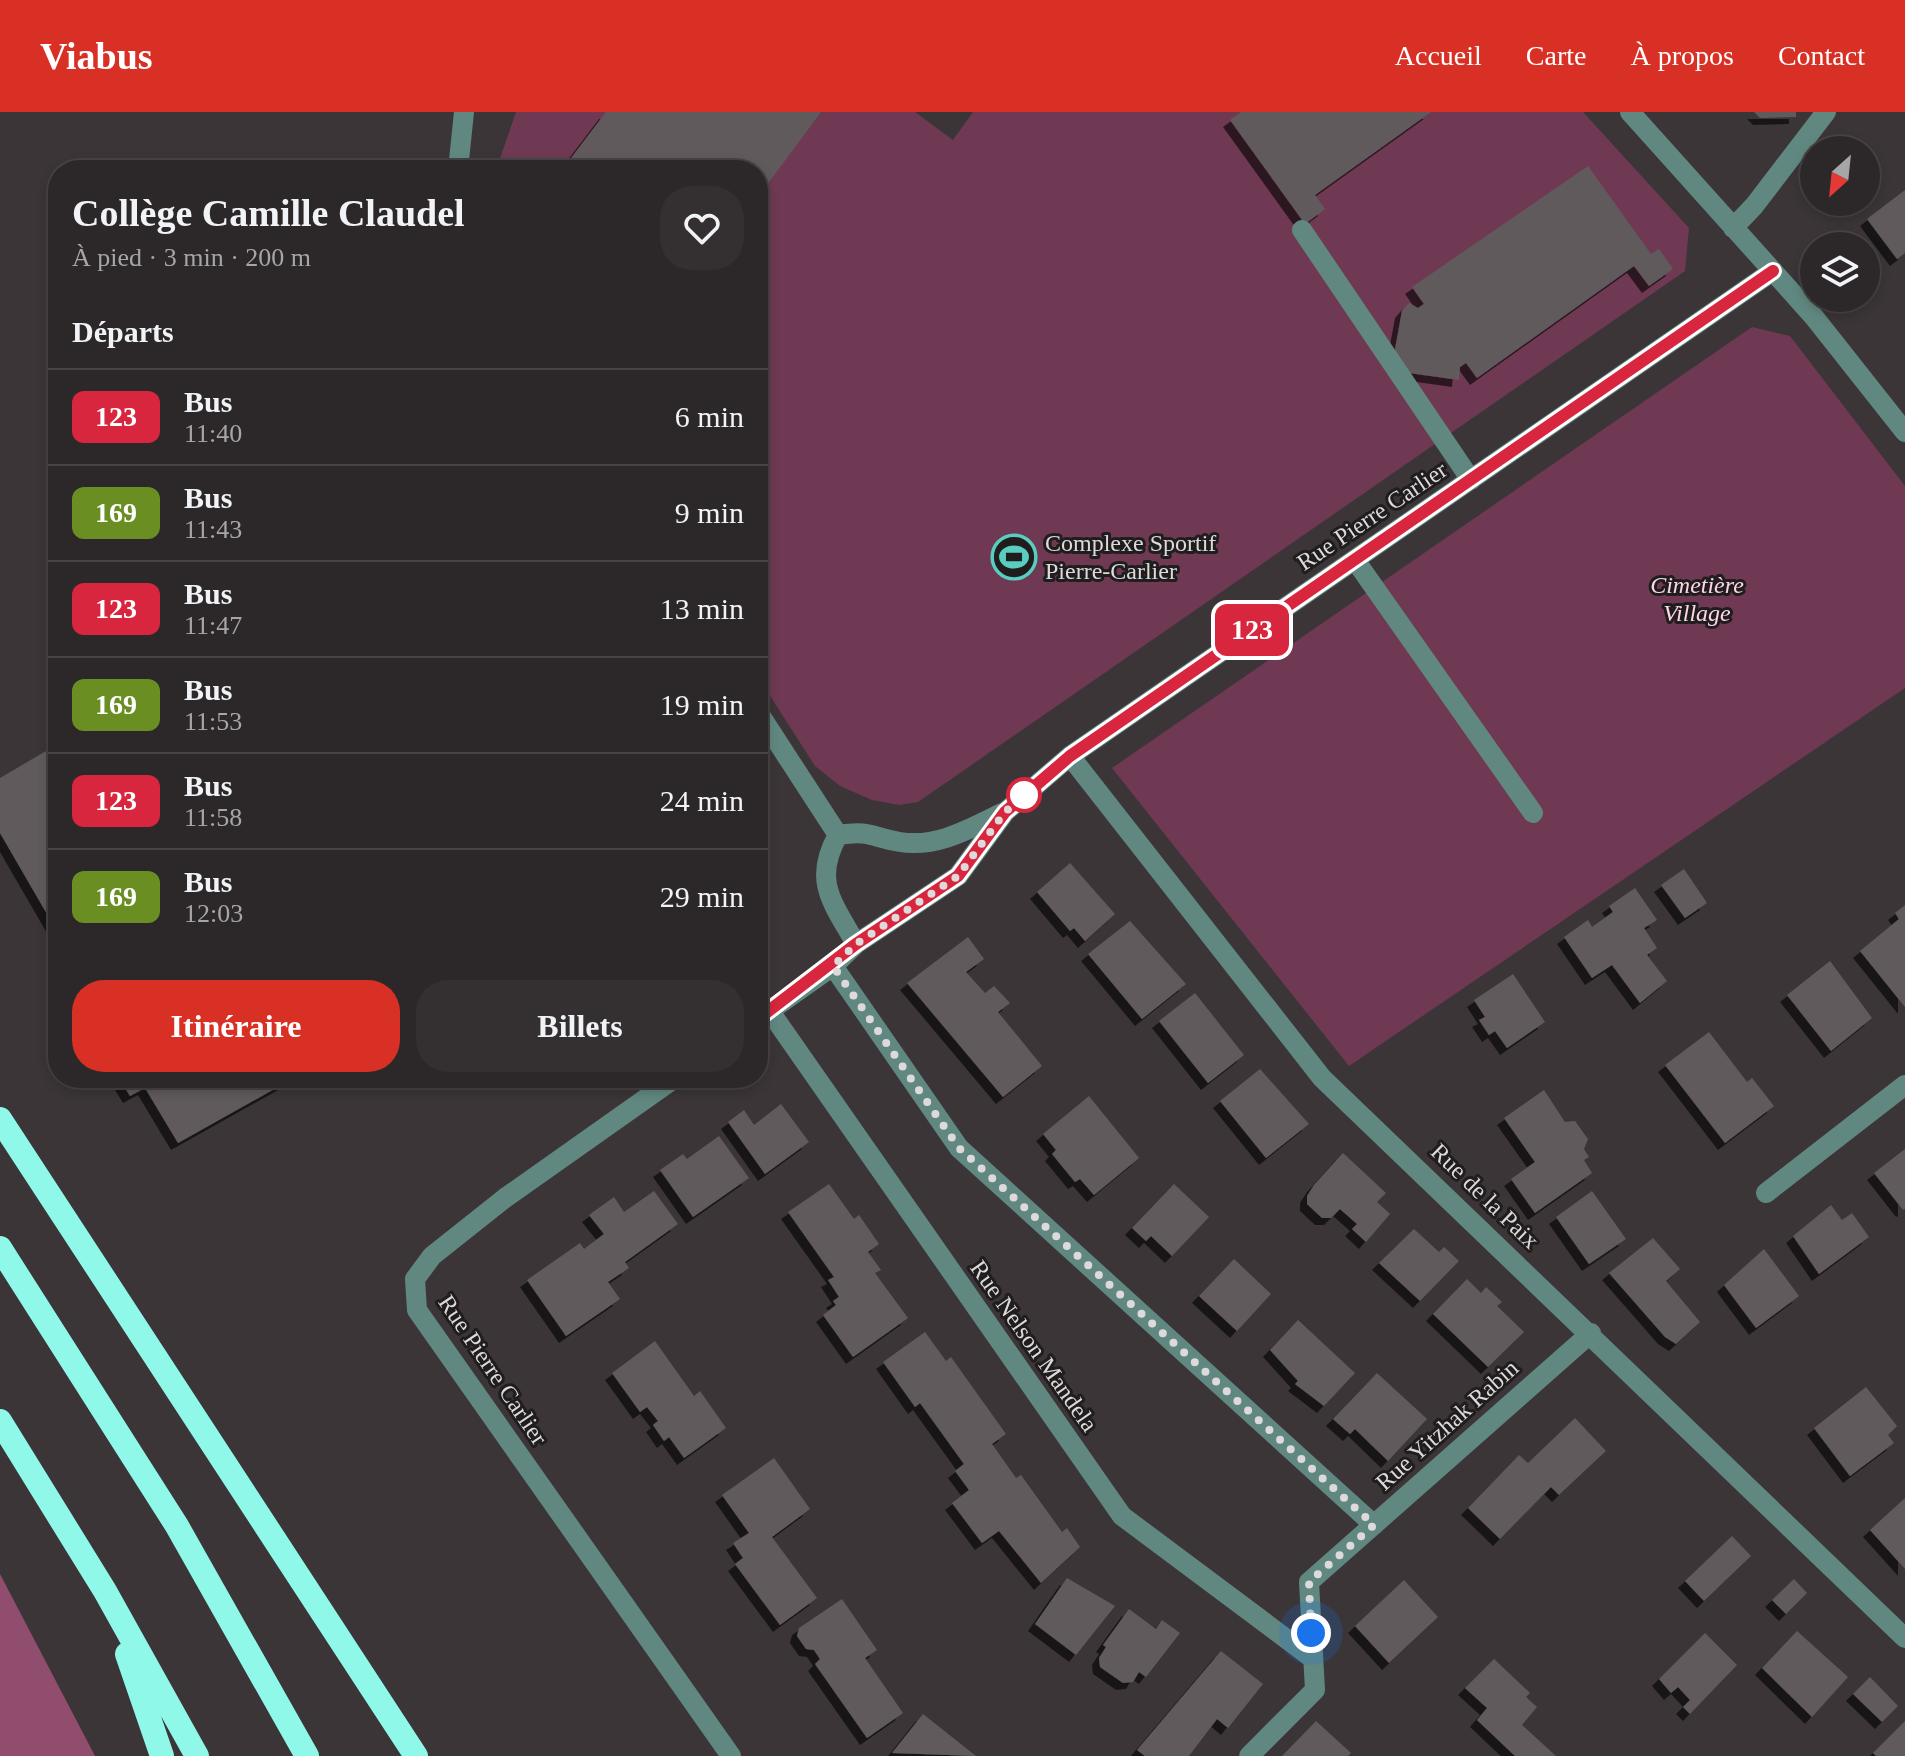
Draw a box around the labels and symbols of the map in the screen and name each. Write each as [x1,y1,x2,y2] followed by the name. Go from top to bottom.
[1800,136,1880,216] north arrow
[1292,456,1452,576] street label: Rue Pierre Carlier
[1045,530,1216,584] place label: Complexe Sportif Pierre-Carlier
[990,533,1038,581] sports icon: Complexe Sportif Pierre-Carlier
[1650,572,1744,626] park label: Cimetière Village
[1206,604,1298,656] line badge: 123
[1007,778,1041,812] unlabelled marker
[1426,1138,1544,1254] street label: Rue de la Paix
[965,1256,1103,1437] street label: Rue Nelson Mandela
[433,1290,553,1450] street label: Rue Pierre Carlier
[1371,1355,1523,1495] street label: Rue Yitzhak Rabin
[1291,1613,1331,1653] your location

